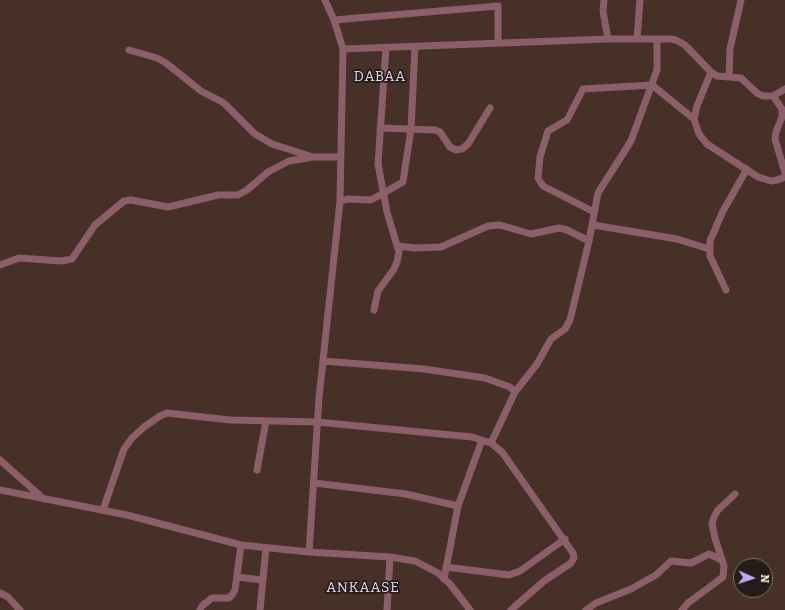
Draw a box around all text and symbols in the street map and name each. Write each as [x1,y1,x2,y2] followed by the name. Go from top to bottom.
[354,69,406,85] district label: DABAA
[733,558,773,598] north arrow
[758,574,771,583] text: N
[326,580,400,596] district label: ANKAASE

